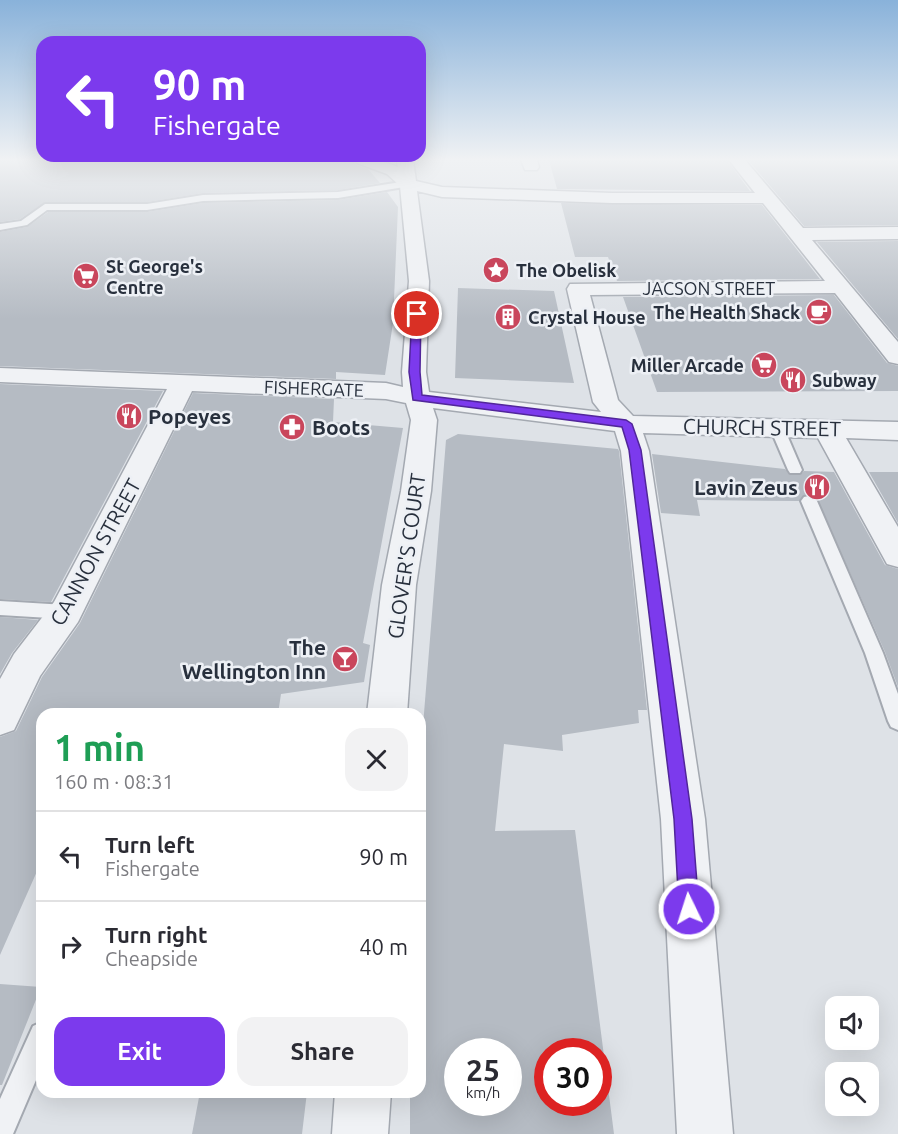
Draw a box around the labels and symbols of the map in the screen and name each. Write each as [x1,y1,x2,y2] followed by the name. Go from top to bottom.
[481,255,511,285] place icon: The Obelisk
[106,256,203,297] place label: St George's Centre
[516,260,616,280] place label: The Obelisk
[71,261,101,291] supermarket icon: St George's Centre
[643,278,775,298] street label: JACSON STREET
[391,288,442,339] pin
[804,297,834,327] cafe icon: The Health Shack
[493,302,523,332] building icon: Crystal House
[653,302,800,322] place label: The Health Shack
[528,307,646,327] place label: Crystal House
[749,350,779,380] supermarket icon: Miller Arcade
[631,355,744,375] place label: Miller Arcade
[778,365,808,395] restaurant icon: Subway
[812,370,877,390] place label: Subway
[264,376,364,400] street label: FISHERGATE
[114,401,144,431] restaurant icon: Popeyes
[148,404,231,428] place label: Popeyes
[277,412,307,442] pharmacy icon: Boots
[683,414,842,440] street label: CHURCH STREET
[312,415,370,439] place label: Boots
[382,471,430,640] street label: GLOVER'S COURT
[802,472,832,502] restaurant icon: Lavin Zeus
[45,474,145,630] street label: CANNON STREET
[694,475,798,499] place label: Lavin Zeus
[182,635,326,683] place label: The Wellington Inn
[330,644,360,674] bar icon: The Wellington Inn
[657,877,721,941] position arrow
[534,1038,612,1116] speed limit sign: 30

